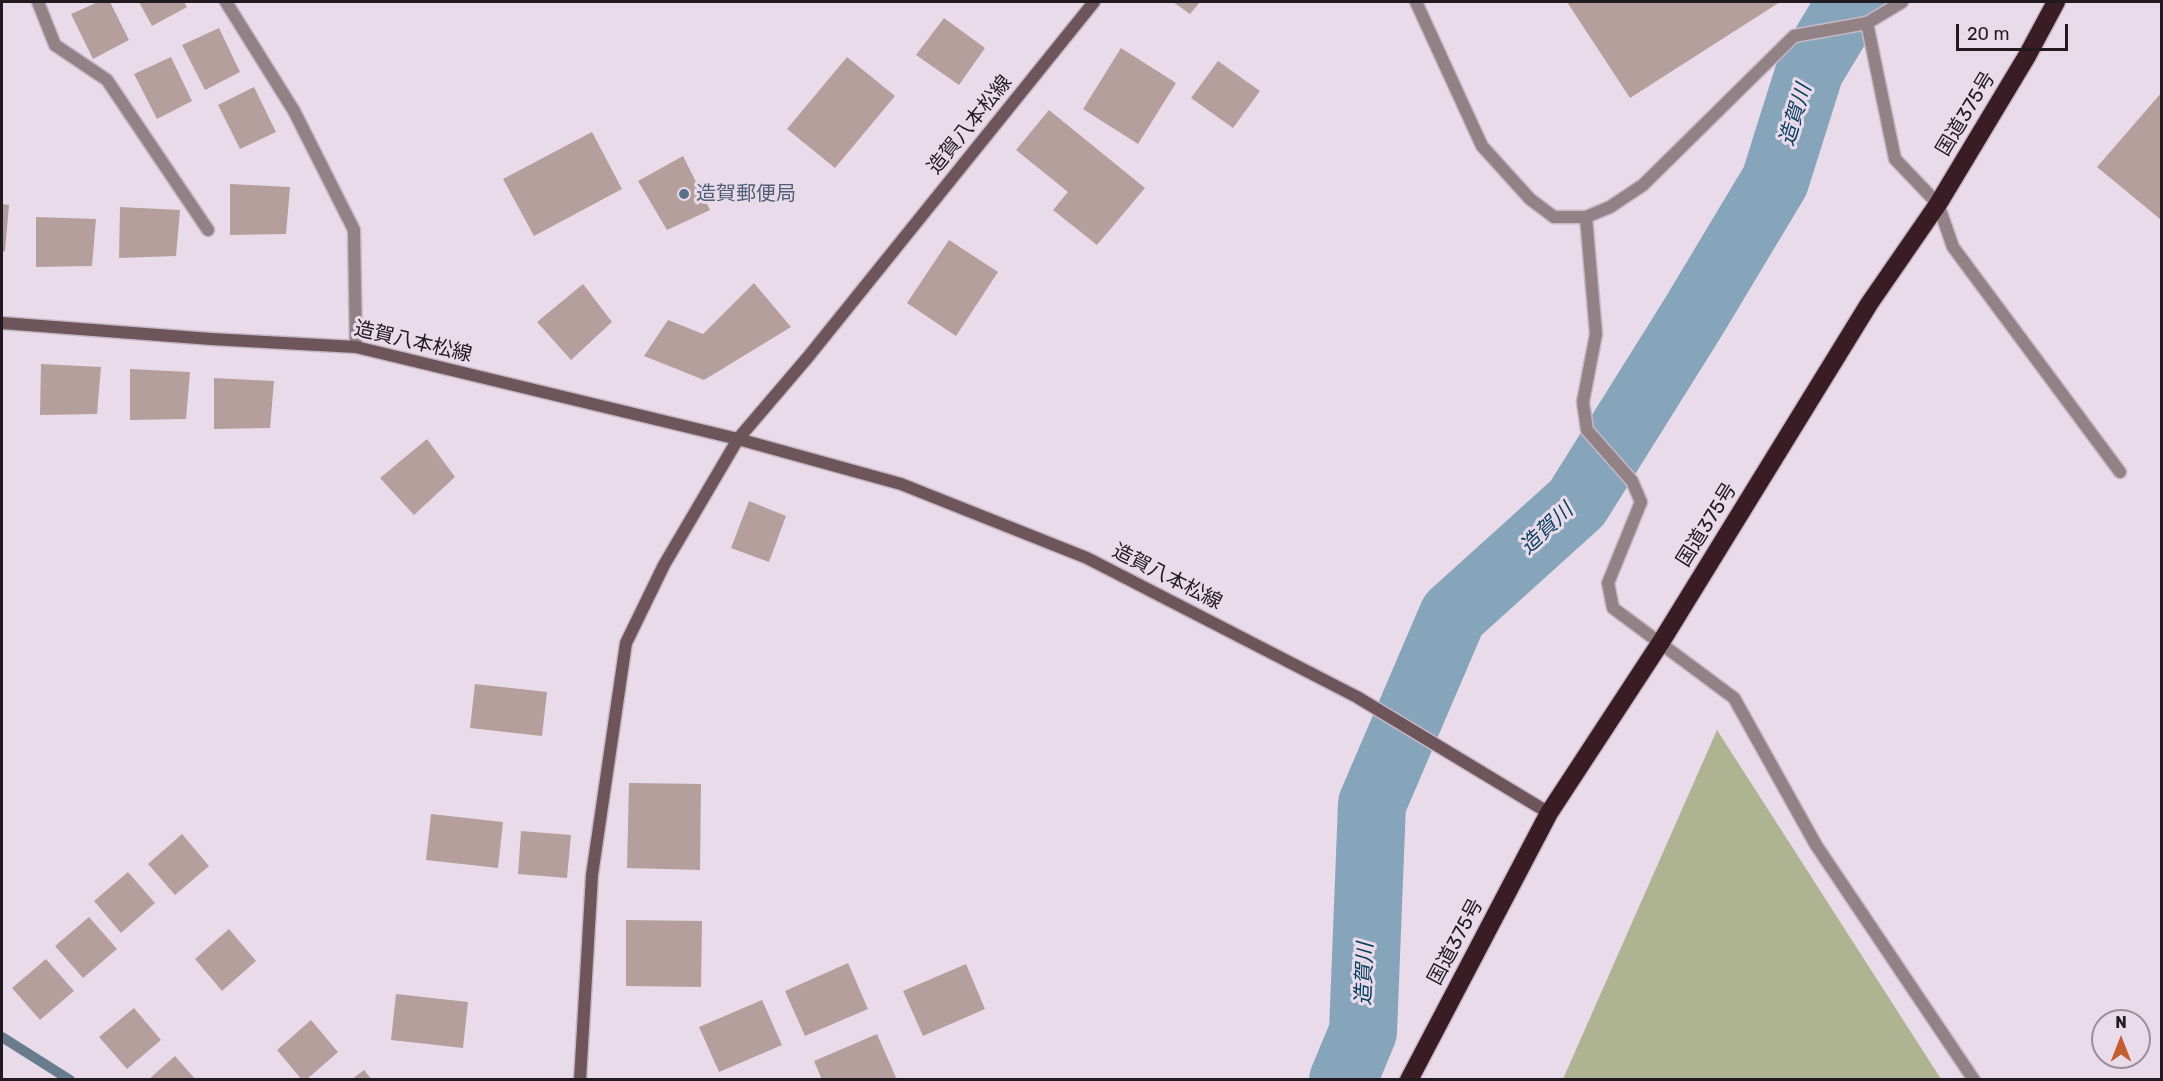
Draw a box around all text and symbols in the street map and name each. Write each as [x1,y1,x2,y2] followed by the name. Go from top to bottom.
[1959,12,2072,50] scale bar
[1967,23,2009,45] text: 20 m
[1931,67,2001,161] street label: 国道375号
[923,71,1017,179] street label: 造賀八本松線
[1775,81,1817,149] water label: 造賀川
[696,182,796,206] place label: 造賀郵便局
[677,187,691,201] marker: 造賀郵便局
[352,317,474,367] street label: 造賀八本松線
[1672,479,1742,571] street label: 国道375号
[1515,498,1579,560] water label: 造賀川
[1108,539,1226,615] street label: 造賀八本松線
[1423,895,1489,989] street label: 国道375号
[1351,942,1379,1006] water label: 造賀川
[2091,1009,2151,1069] north arrow
[2115,1013,2127,1032] text: N

